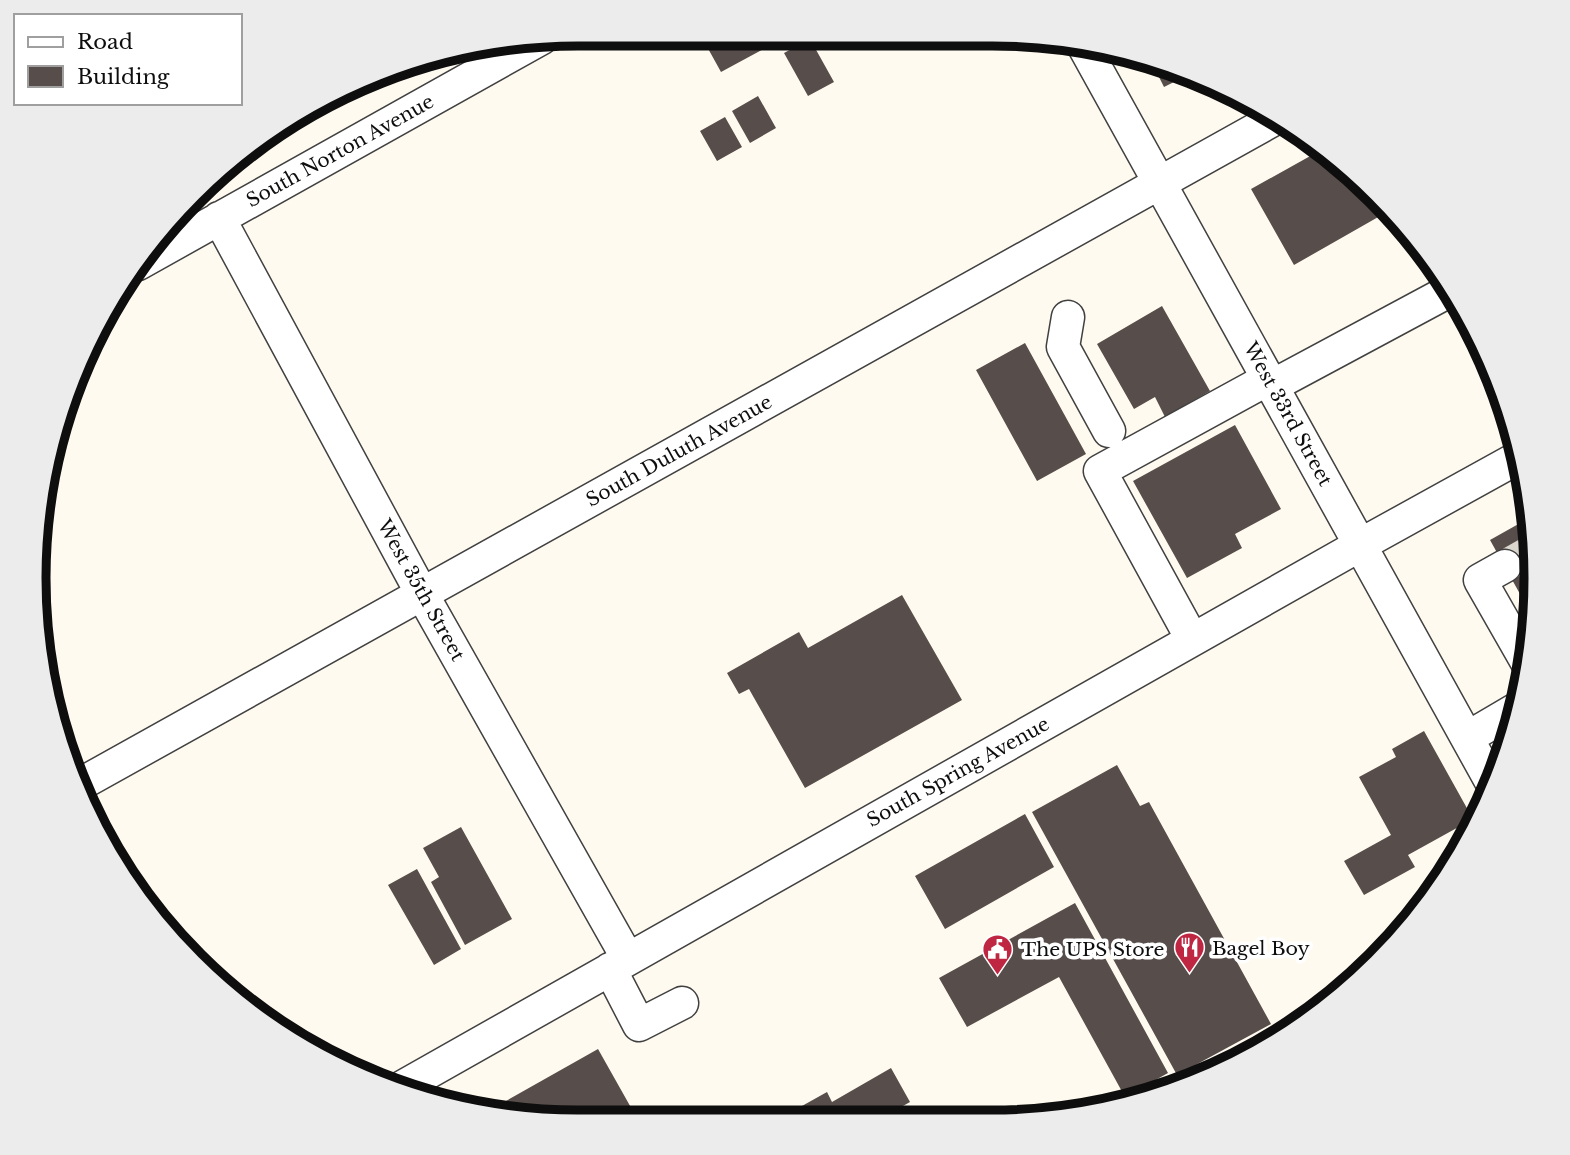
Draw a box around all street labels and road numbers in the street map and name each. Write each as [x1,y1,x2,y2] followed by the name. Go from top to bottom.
[242,90,438,212] street label: South Norton Avenue
[1238,337,1337,491] street label: West 33rd Street
[582,390,776,512] street label: South Duluth Avenue
[372,514,470,666] street label: West 35th Street
[863,712,1053,832] street label: South Spring Avenue

